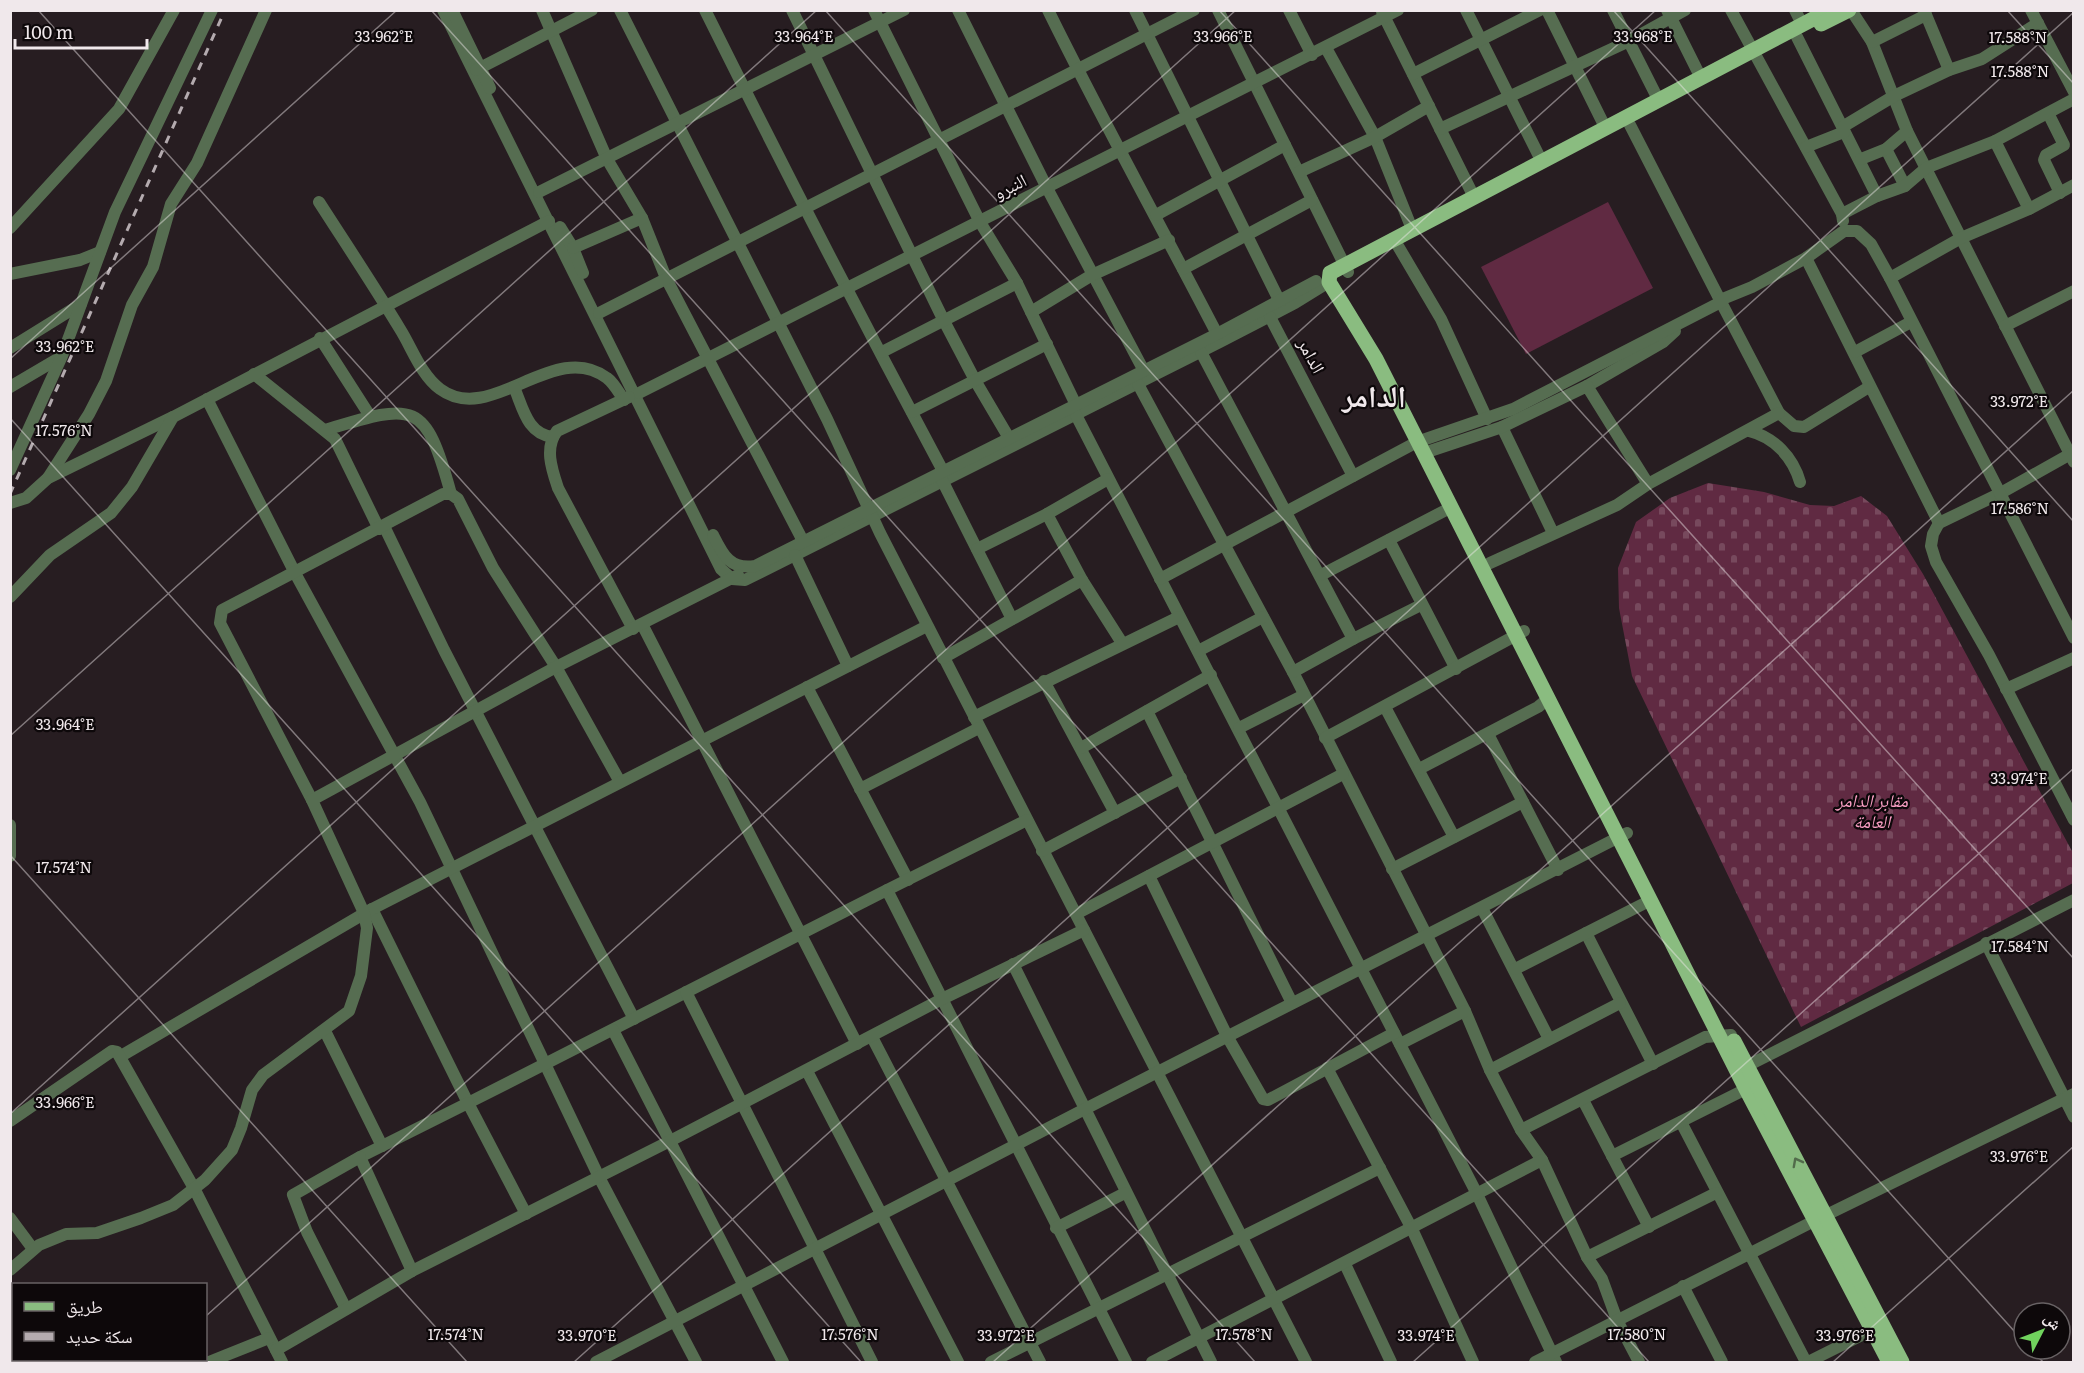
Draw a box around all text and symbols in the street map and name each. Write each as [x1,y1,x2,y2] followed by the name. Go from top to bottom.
[15,12,147,50] scale bar
[24,18,73,45] text: 100 m
[355,24,413,47] text: 33.962°E
[774,24,834,47] text: 33.964°E
[1193,24,1253,47] text: 33.966°E
[1613,24,1673,47] text: 33.968°E
[1989,25,2047,48] text: 17.588°N
[1991,59,2049,82] text: 17.588°N
[988,166,1031,205] street label: النبرو
[1291,332,1333,378] street label: الدامر
[36,334,94,357] text: 33.962°E
[1340,372,1406,416] district label: الدامر
[1990,389,2048,412] text: 33.972°E
[35,418,93,441] text: 17.576°N
[1991,496,2049,519] text: 17.586°N
[35,712,95,735] text: 33.964°E
[1990,766,2048,789] text: 33.974°E
[1834,786,1909,834] park label: مقابر الدامر العامة
[36,855,92,878] text: 17.574°N
[1991,934,2049,957] text: 17.584°N
[35,1090,95,1113] text: 33.966°E
[1990,1144,2048,1167] text: 33.976°E
[1793,1157,1804,1168] one-way arrow
[12,1283,207,1361] legend
[66,1292,103,1319] text: طريق
[2012,1301,2072,1361] north arrow
[2039,1306,2069,1335] text: ش
[66,1322,133,1349] text: سكة حديد
[428,1322,484,1345] text: 17.574°N
[821,1322,879,1345] text: 17.576°N
[1215,1322,1273,1345] text: 17.578°N
[1608,1322,1666,1345] text: 17.580°N
[557,1323,617,1346] text: 33.970°E
[977,1323,1035,1346] text: 33.972°E
[1397,1323,1455,1346] text: 33.974°E
[1816,1323,1874,1346] text: 33.976°E

